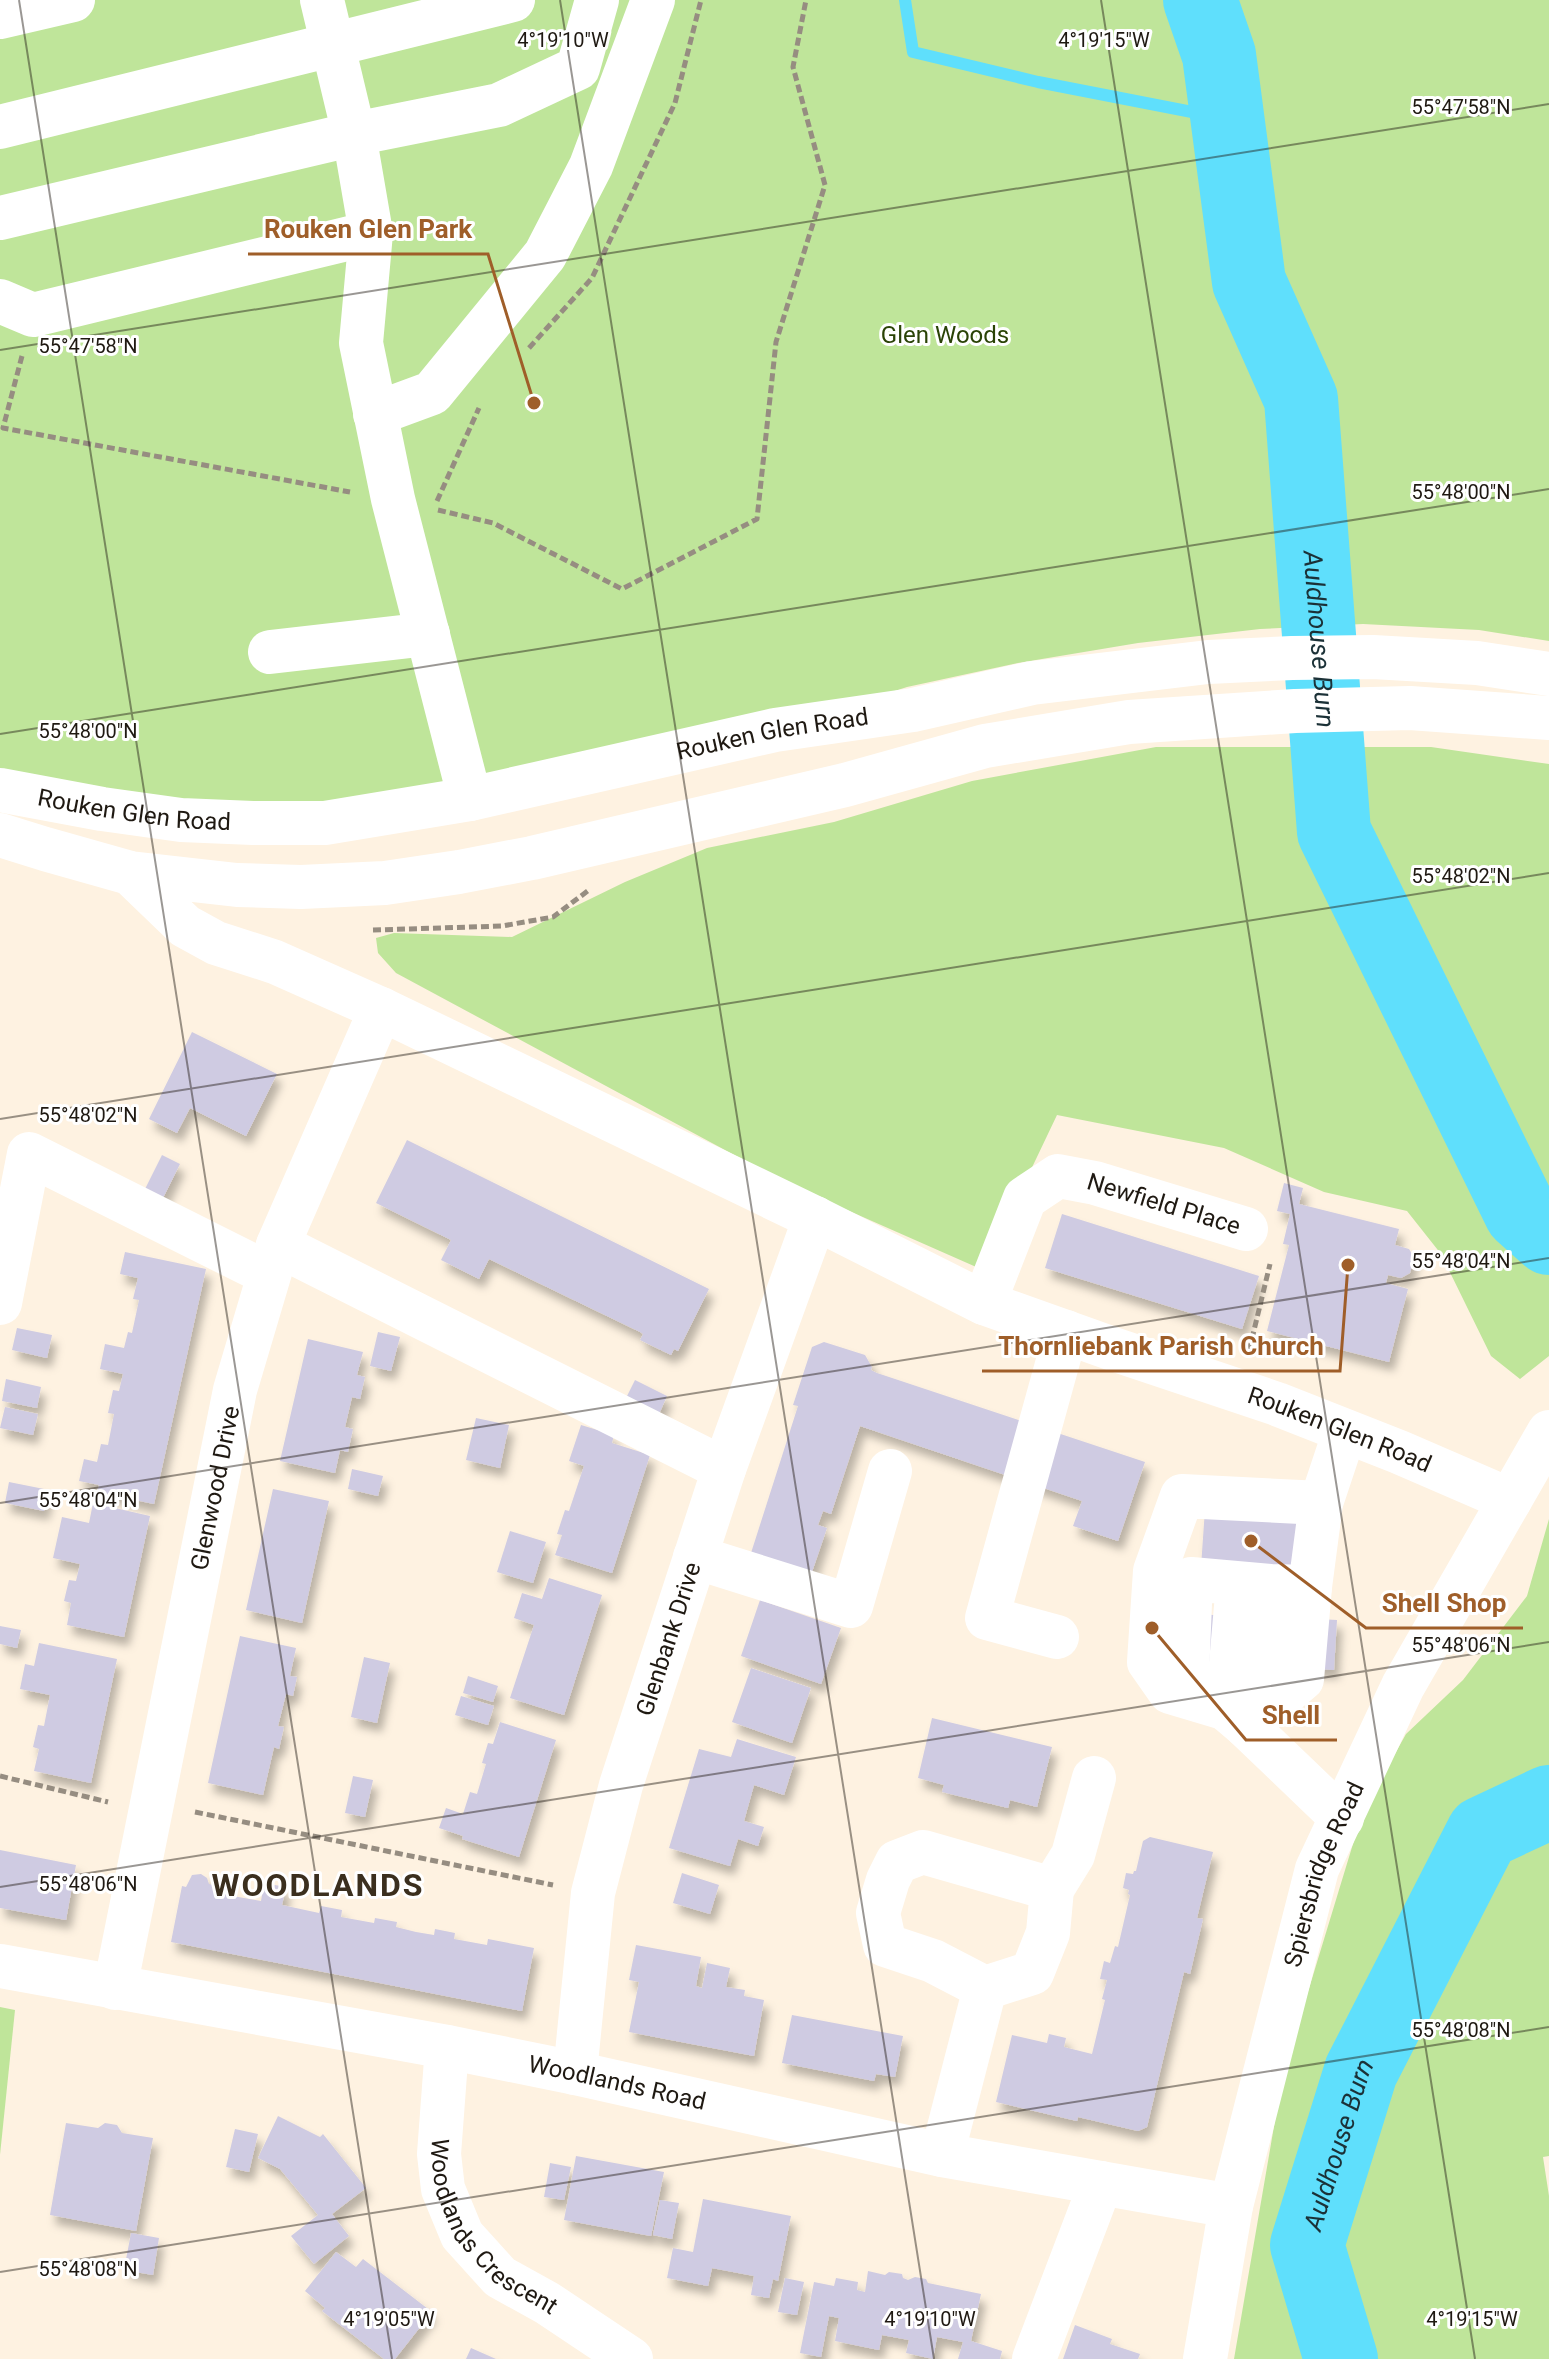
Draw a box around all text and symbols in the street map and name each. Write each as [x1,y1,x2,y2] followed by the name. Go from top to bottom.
[517,28,609,52] text: 4°19'10"W
[1058,28,1150,52] text: 4°19'15"W
[1411,95,1511,119] text: 55°47'58"N
[248,204,488,254] callout: Rouken Glen Park
[264,214,473,244] text: Rouken Glen Park
[881,321,1009,349] park label: Glen Woods
[38,334,138,358] text: 55°47'58"N
[1411,480,1511,504] text: 55°48'00"N
[1297,547,1341,729] water label: Auldhouse Burn
[674,703,870,766] street label: Rouken Glen Road
[38,719,138,743] text: 55°48'00"N
[35,783,231,836] street label: Rouken Glen Road
[1411,864,1511,888] text: 55°48'02"N
[38,1103,138,1127] text: 55°48'02"N
[1084,1167,1244,1240] street label: Newfield Place
[1411,1249,1511,1273] text: 55°48'04"N
[982,1321,1340,1371] callout: Thornliebank Parish Church
[998,1331,1324,1361] text: Thornliebank Parish Church
[1244,1381,1436,1478] street label: Rouken Glen Road
[185,1403,246,1573] street label: Glenwood Drive
[38,1488,138,1512] text: 55°48'04"N
[630,1559,707,1719] street label: Glenbank Drive
[1366,1578,1523,1628] callout: Shell Shop
[1382,1588,1506,1618] text: Shell Shop
[1411,1633,1511,1657] text: 55°48'06"N
[1246,1690,1337,1740] callout: Shell
[1262,1700,1320,1730] text: Shell
[1279,1777,1370,1970] street label: Spiersbridge Road
[211,1866,425,1904] district label: WOODLANDS
[38,1872,138,1896] text: 55°48'06"N
[1411,2018,1511,2042] text: 55°48'08"N
[526,2050,708,2116] street label: Woodlands Road
[1297,2054,1380,2236] water label: Auldhouse Burn
[425,2137,563,2320] street label: Woodlands Crescent
[38,2257,138,2281] text: 55°48'08"N
[343,2307,435,2331] text: 4°19'05"W
[884,2307,976,2331] text: 4°19'10"W
[1426,2307,1518,2331] text: 4°19'15"W

